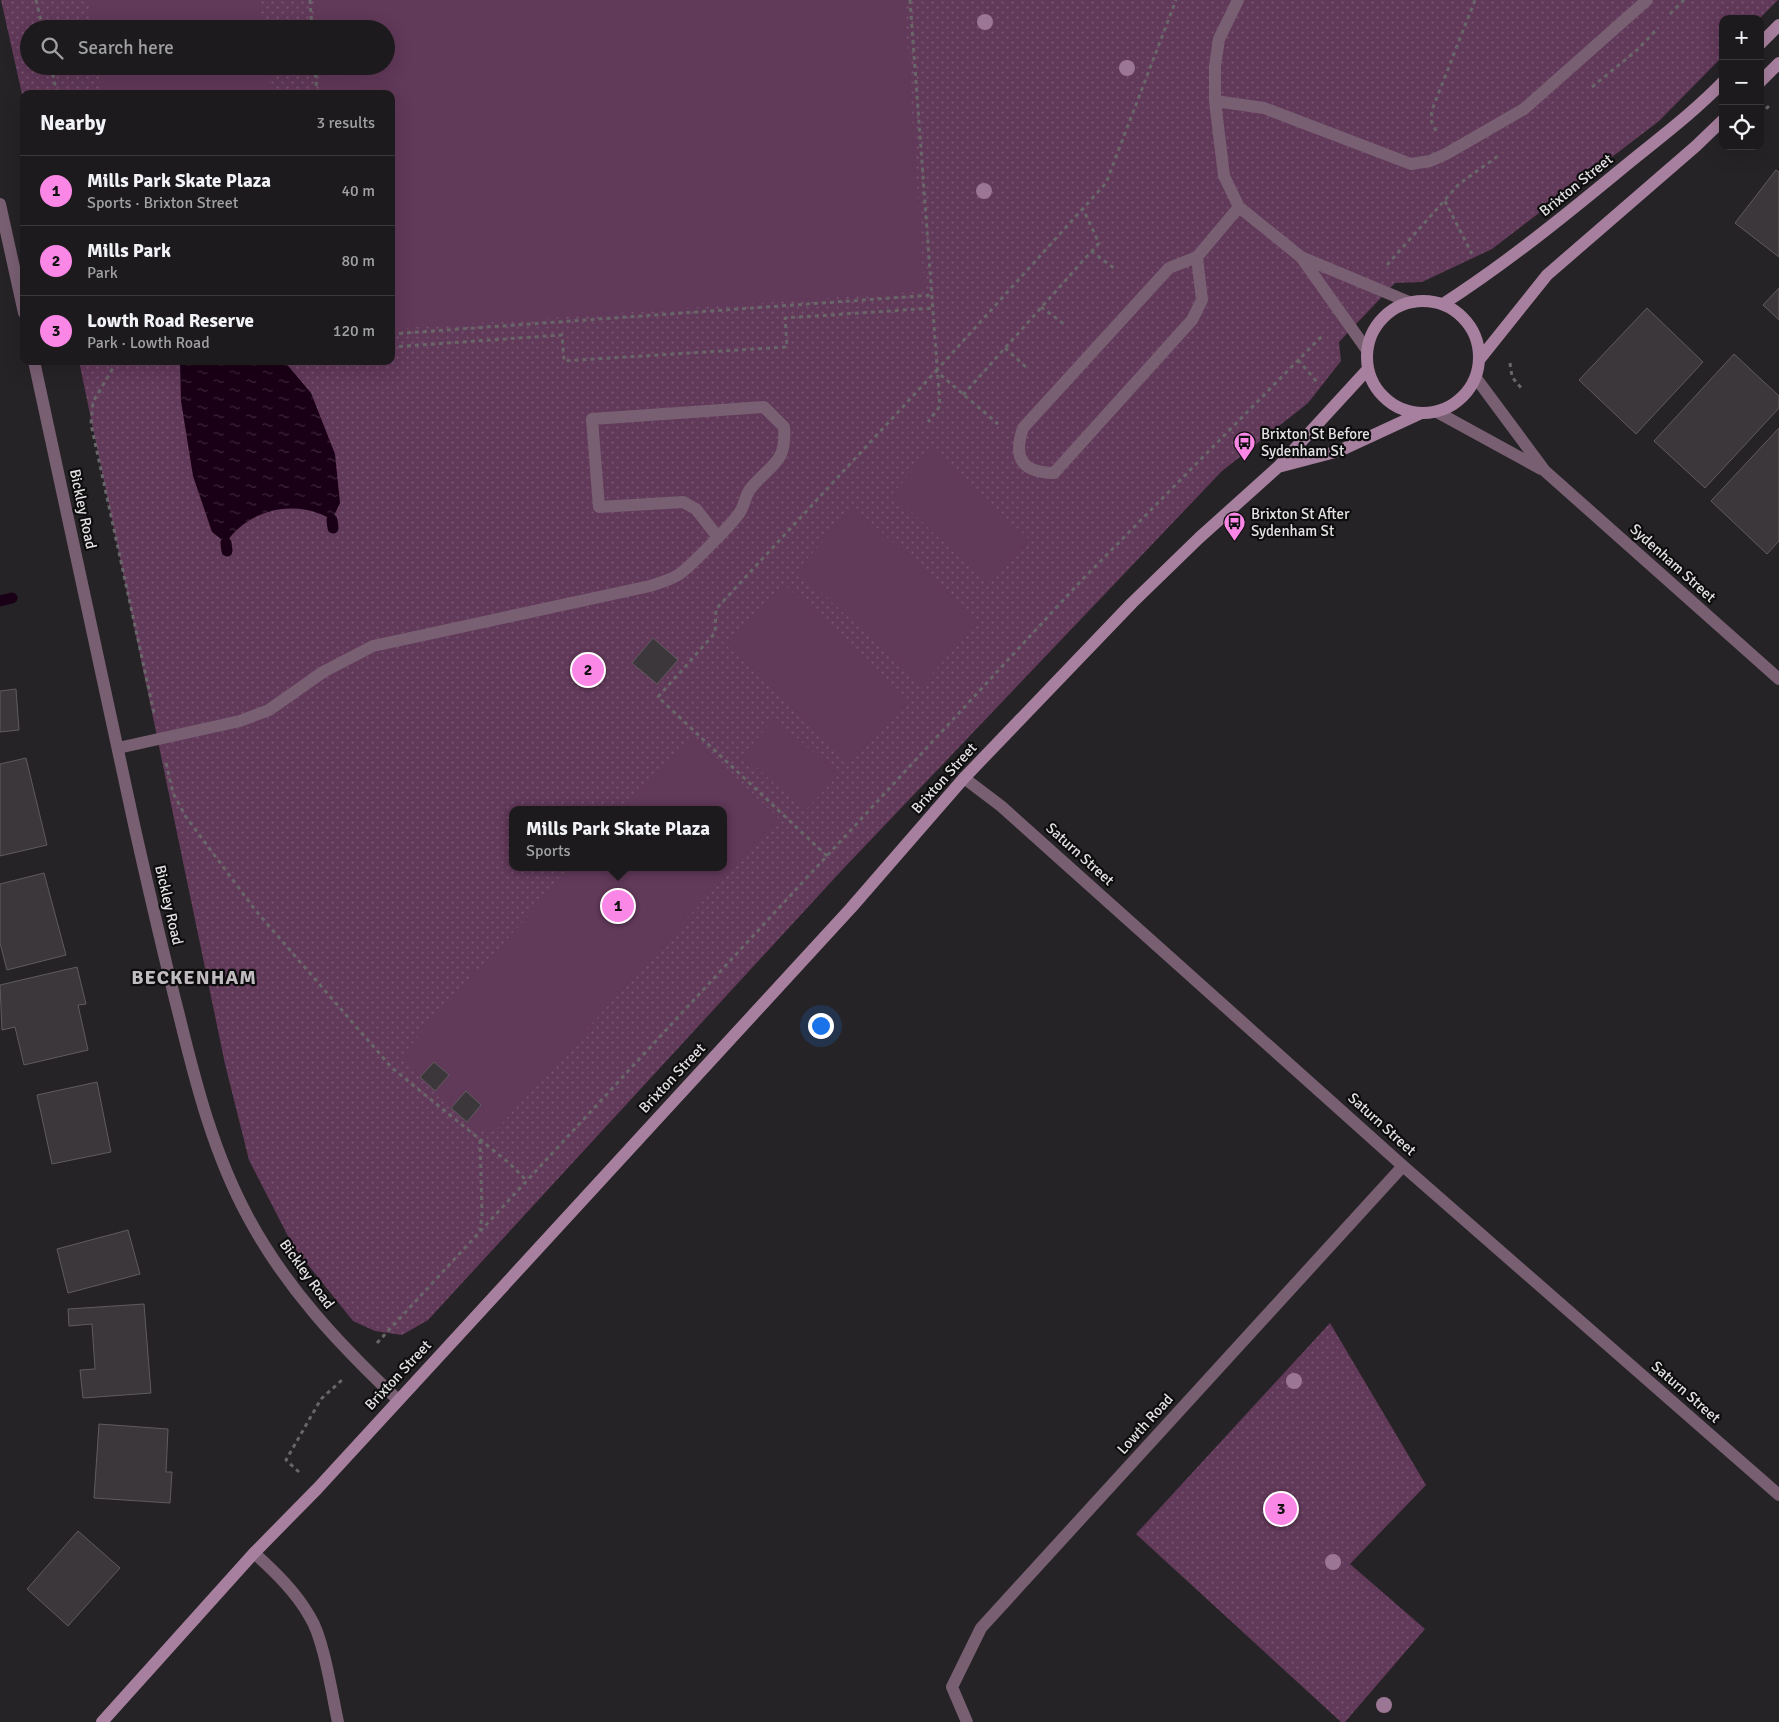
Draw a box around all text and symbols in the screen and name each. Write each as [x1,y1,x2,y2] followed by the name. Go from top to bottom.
[1719,15,1764,150] map controls
[1719,15,1764,60] button: +
[20,20,395,75] search box
[38,34,66,62] icon: search
[78,36,174,60] text: Search here
[1719,60,1764,105] button: −
[1719,105,1764,150] button: locate
[40,110,106,136] text: Nearby
[316,113,375,133] text: 3 results
[1536,150,1616,220] street label: Brixton Street
[87,169,271,193] text: Mills Park Skate Plaza
[52,181,60,201] text: 1
[341,181,375,201] text: 40 m
[87,193,238,213] text: Sports · Brixton Street
[87,239,171,263] text: Mills Park
[52,251,60,271] text: 2
[341,251,375,271] text: 80 m
[87,263,118,283] text: Park
[87,309,254,333] text: Lowth Road Reserve
[52,321,60,341] text: 3
[333,321,375,341] text: 120 m
[87,333,210,353] text: Park · Lowth Road
[1261,425,1370,460] place label: Brixton St Before Sydenham St
[1233,431,1257,462] bus stop icon: Brixton St Before Sydenham St
[66,467,100,551] street label: Bickley Road
[1251,505,1350,540] place label: Brixton St After Sydenham St
[1223,511,1247,542] bus stop icon: Brixton St After Sydenham St
[1627,520,1719,606] street label: Sydenham Street
[572,651,604,689] pin: 2
[908,739,980,817] street label: Brixton Street
[509,806,727,871] popup
[526,817,710,841] text: Mills Park Skate Plaza
[1042,819,1118,889] street label: Saturn Street
[526,841,571,861] text: Sports
[151,863,187,947] street label: Bickley Road
[602,887,634,925] pin: 1
[131,965,257,990] district label: BECKENHAM
[808,1013,834,1039] your location
[635,1039,709,1117] street label: Brixton Street
[1344,1089,1420,1159] street label: Saturn Street
[276,1236,338,1312] street label: Bickley Road
[361,1336,435,1414] street label: Brixton Street
[1648,1357,1724,1427] street label: Saturn Street
[1113,1390,1177,1458] street label: Lowth Road
[1265,1490,1297,1528] pin: 3

